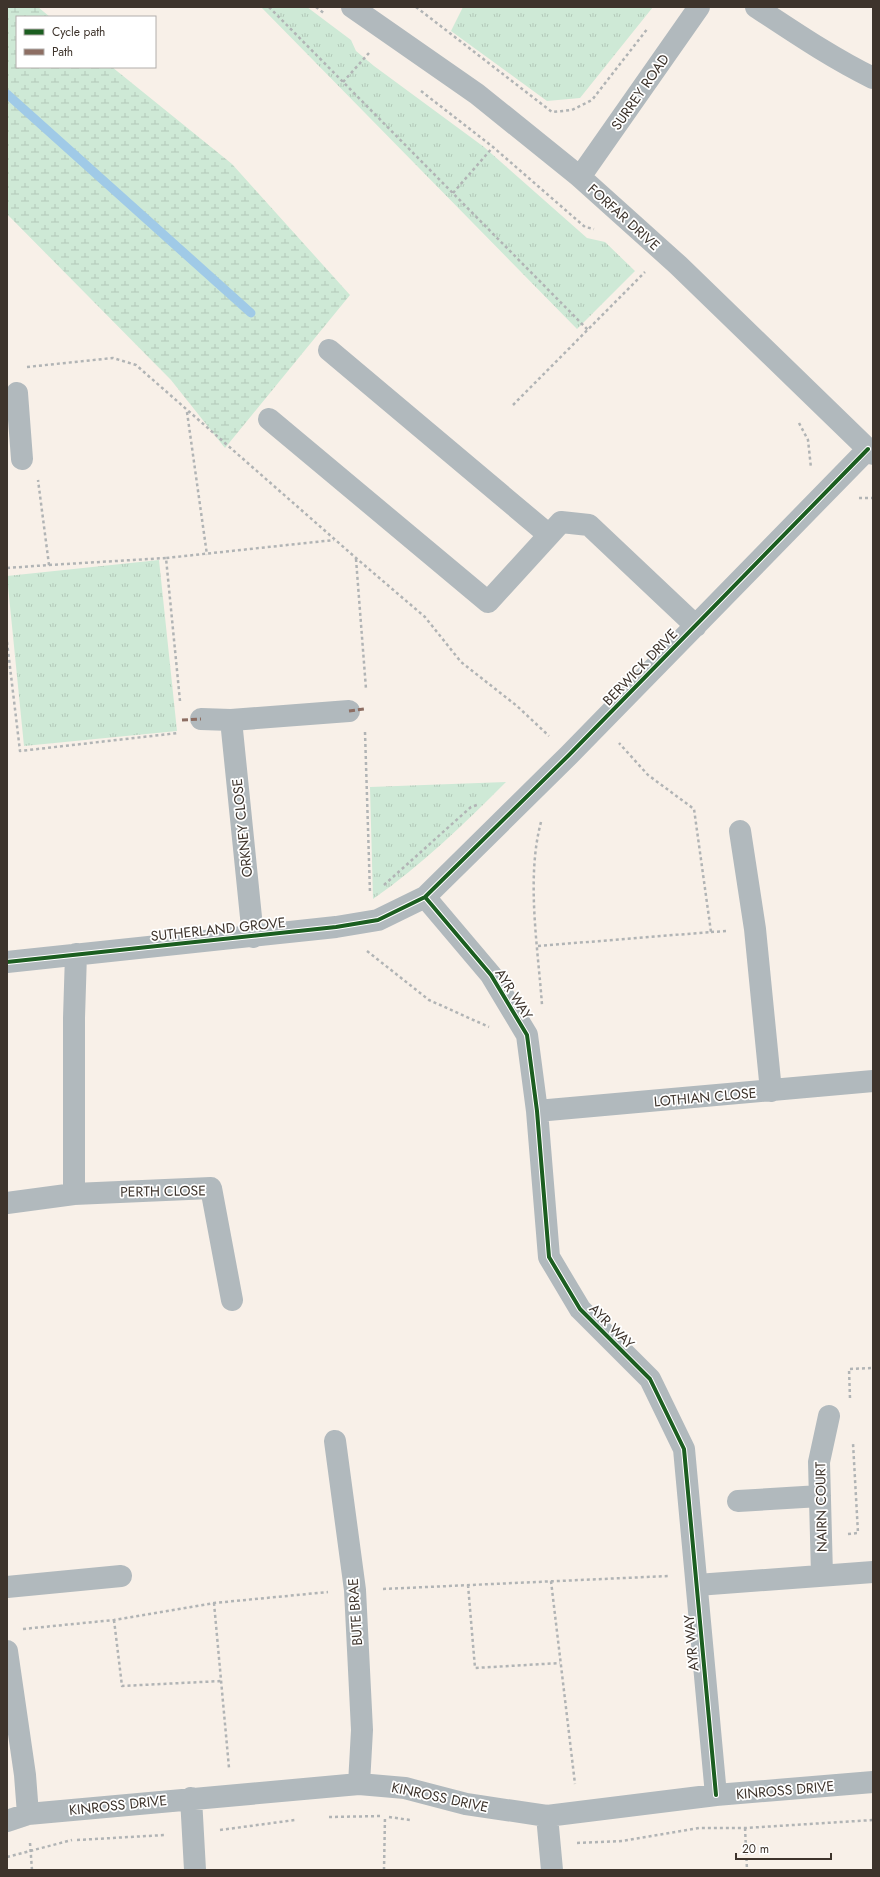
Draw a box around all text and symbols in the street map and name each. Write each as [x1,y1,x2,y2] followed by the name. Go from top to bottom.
[16,16,156,68] legend
[52,23,105,41] text: Cycle path
[52,43,73,61] text: Path
[606,50,674,134] street label: SURREY ROAD
[584,179,664,255] street label: FORFAR DRIVE
[598,624,682,710] street label: BERWICK DRIVE
[227,778,257,878] street label: ORKNEY CLOSE
[150,912,286,946] street label: SUTHERLAND GROVE
[490,965,538,1023] street label: AYR WAY
[653,1083,757,1111] street label: LOTHIAN CLOSE
[120,1180,206,1202] street label: PERTH CLOSE
[585,1299,639,1353] street label: AYR WAY
[810,1461,832,1552] street label: NAIRN COURT
[343,1578,367,1646] street label: BUTE BRAE
[679,1614,703,1672] street label: AYR WAY
[735,1776,835,1804] street label: KINROSS DRIVE
[390,1777,490,1817] street label: KINROSS DRIVE
[68,1790,168,1820] street label: KINROSS DRIVE
[736,1835,831,1861] scale bar
[742,1840,769,1858] text: 20 m

